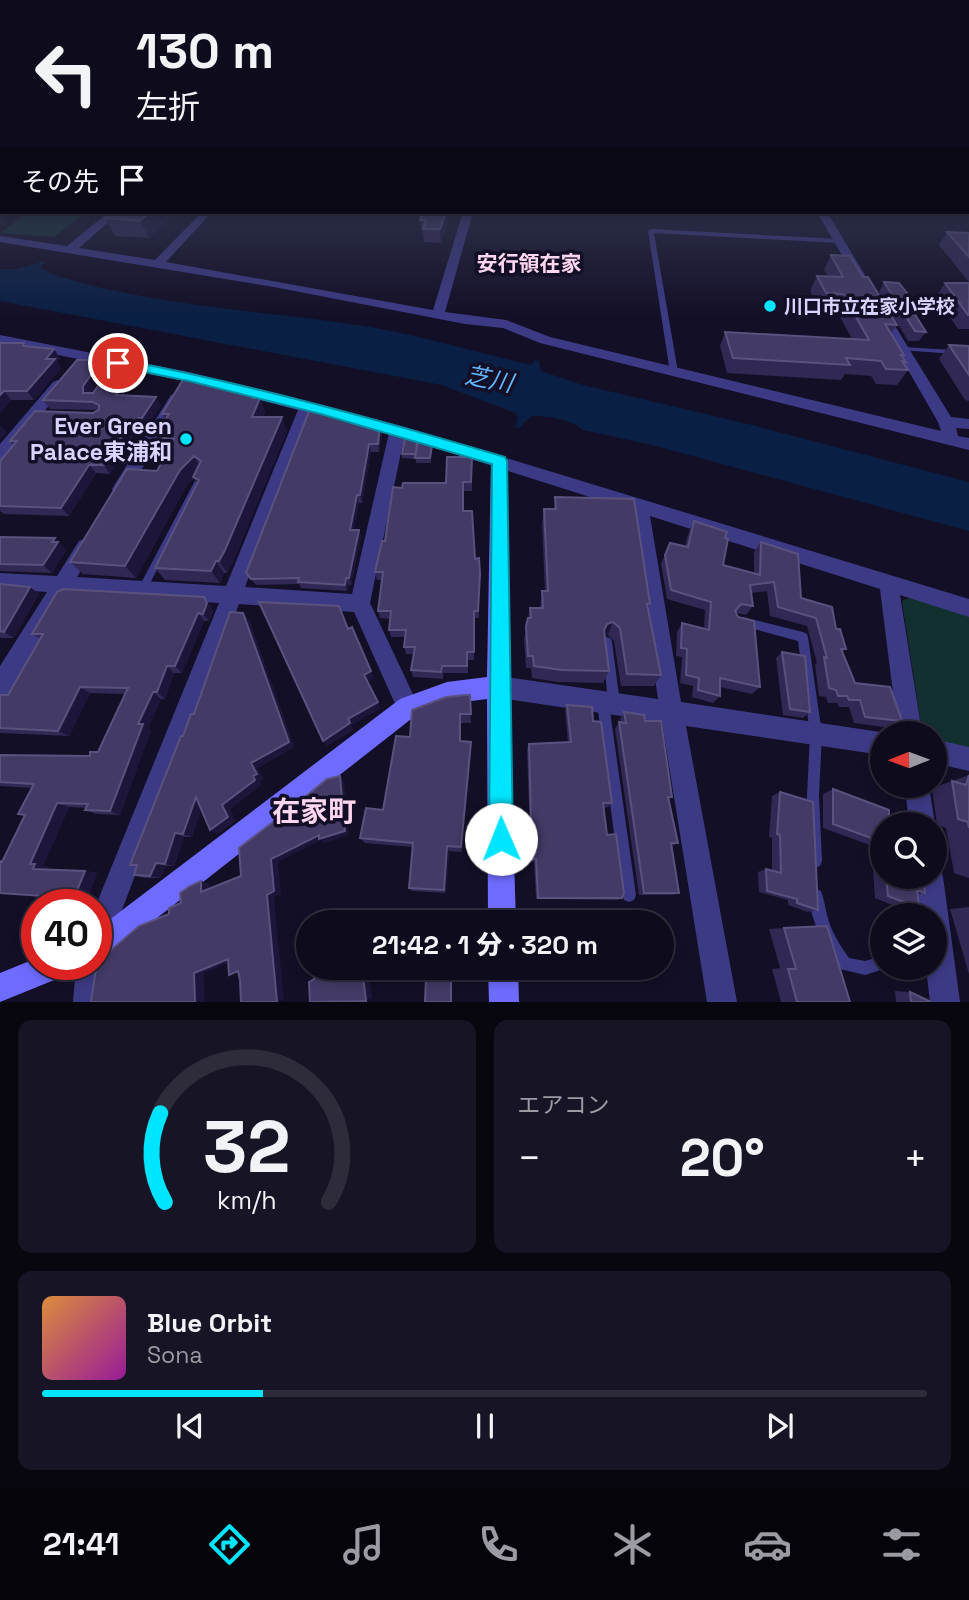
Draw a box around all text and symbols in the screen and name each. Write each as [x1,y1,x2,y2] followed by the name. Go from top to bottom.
[136,20,274,82] text: 130 m
[21,28,112,119] icon: left
[136,87,200,127] text: 左折
[113,161,151,199] icon: arrive
[21,165,99,199] text: その先
[477,250,582,277] district label: 安行領在家
[784,294,955,319] place label: 川口市立在家小学校
[762,298,778,314] marker: 川口市立在家小学校
[88,333,148,393] pin
[99,344,137,382] icon: arrive
[462,359,518,399] water label: 芝川
[30,411,172,467] place label: Ever Green Palace東浦和
[178,431,194,447] marker: Ever Green Palace東浦和
[870,721,947,798] north arrow
[870,721,947,980] map controls
[272,793,356,829] district label: 在家町
[464,802,538,876] position arrow
[870,812,947,889] button: search
[21,889,112,980] speed limit sign: 40
[870,903,947,980] button: layers
[372,928,598,962] text: 21:42 · 1 分 · 320 m
[518,1090,610,1120] text: エアコン
[203,1101,291,1194] text: 32
[680,1125,765,1191] text: 20°
[518,1134,541,1182] text: −
[903,1134,927,1182] text: +
[217,1184,277,1216] text: km/h
[147,1306,272,1340] text: Blue Orbit
[147,1340,203,1370] text: Sona
[171,1407,209,1445] icon: previous
[466,1407,504,1445] icon: pause
[761,1407,799,1445] icon: next
[205,1520,254,1569] icon: directions
[339,1520,388,1569] icon: music
[474,1520,523,1569] icon: phone
[608,1520,657,1569] icon: climate
[743,1520,792,1569] icon: car
[877,1520,926,1569] icon: filters
[43,1524,119,1564] text: 21:41

